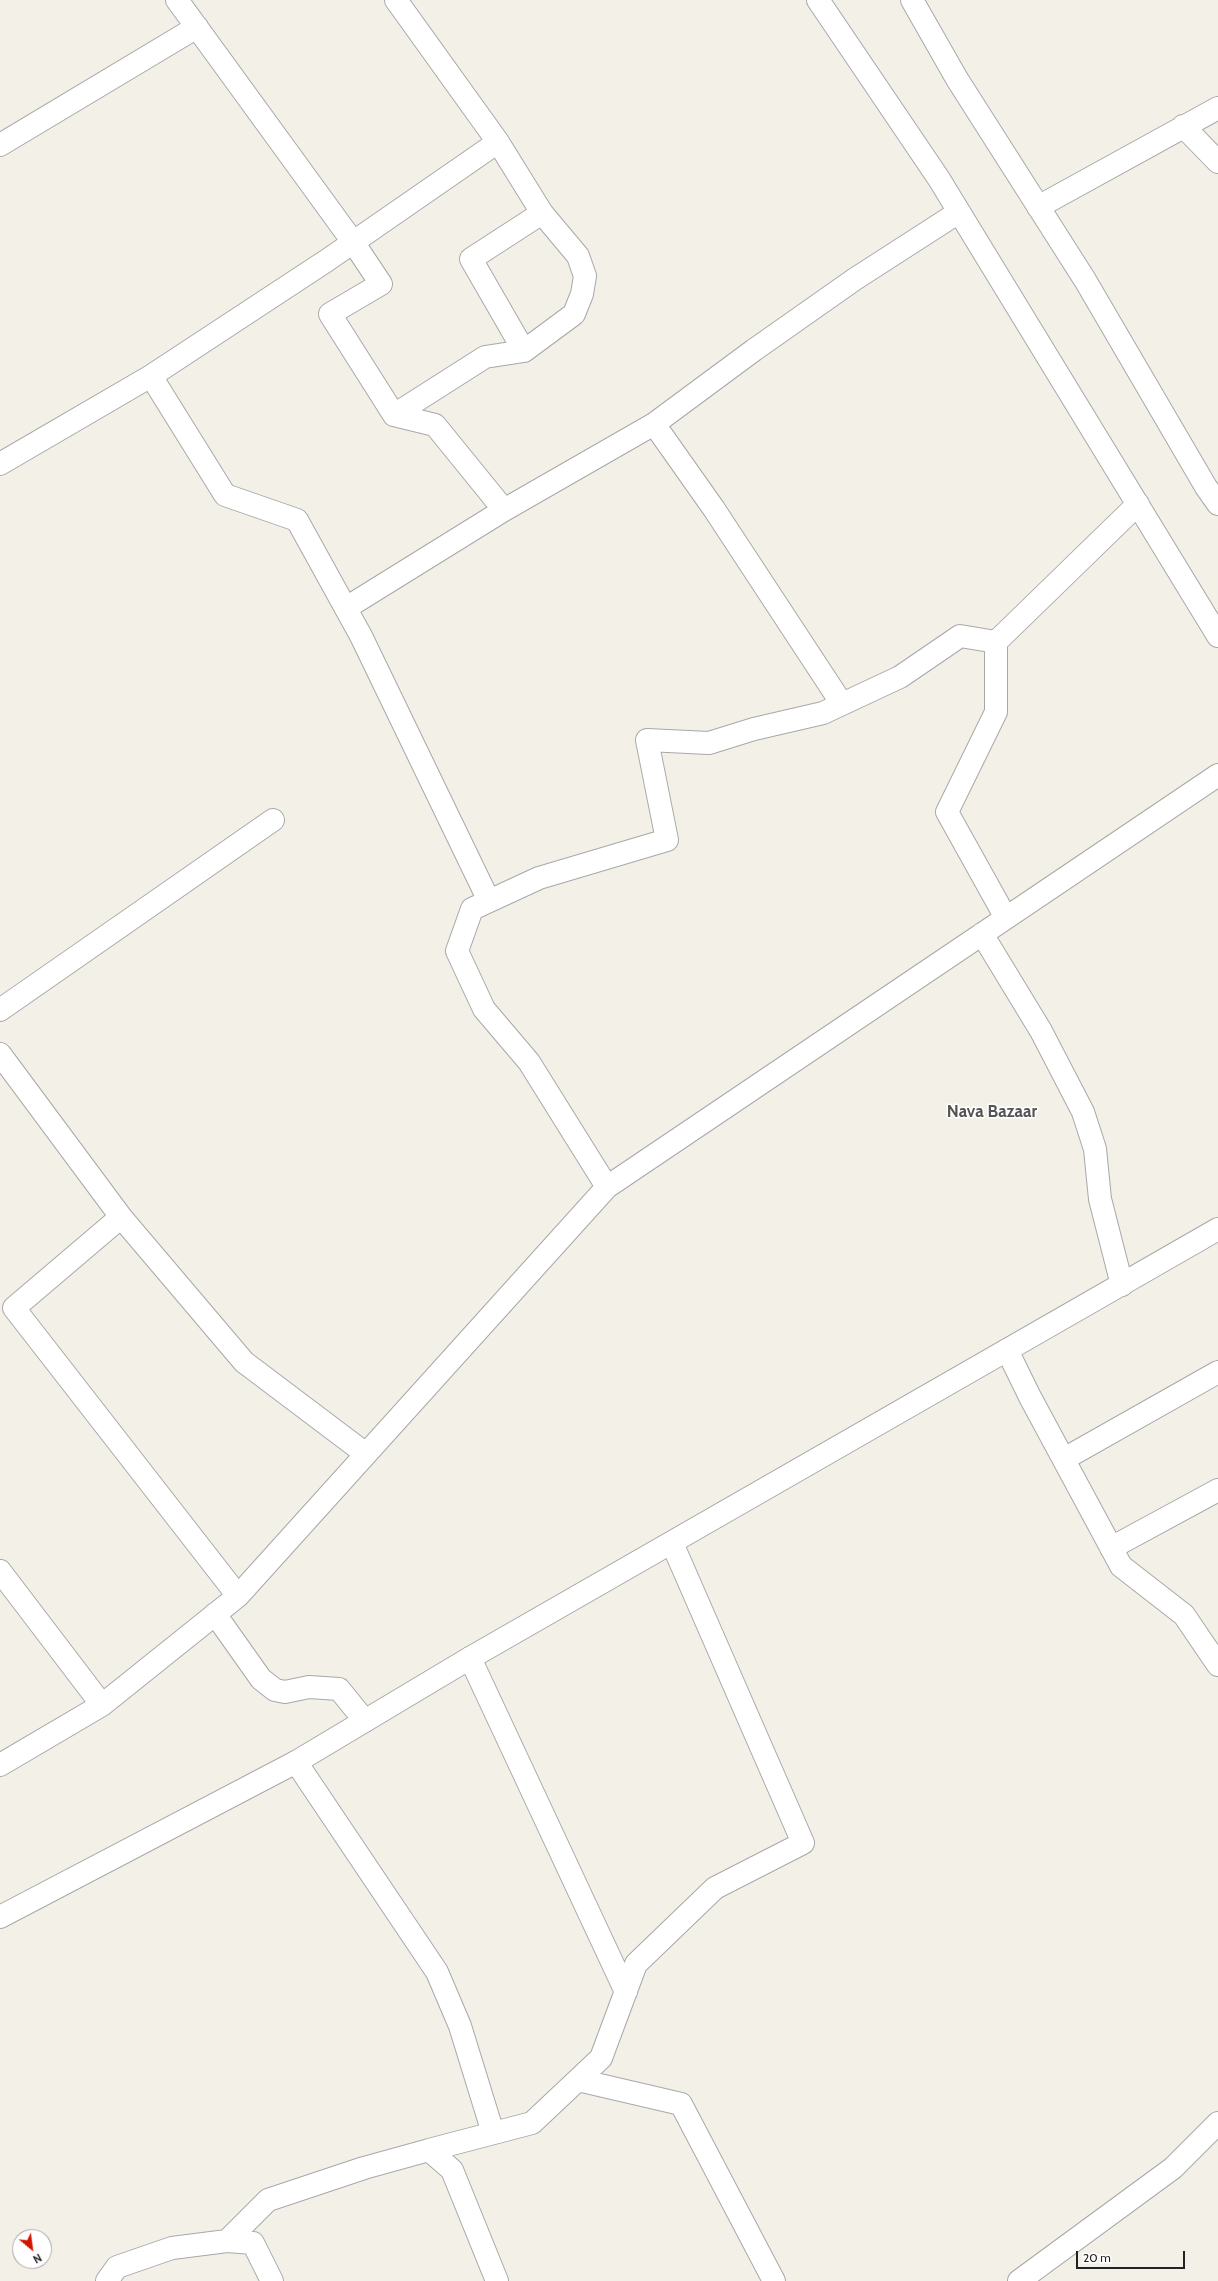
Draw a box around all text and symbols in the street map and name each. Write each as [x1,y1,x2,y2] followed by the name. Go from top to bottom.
[947,1102,1037,1122] district label: Nava Bazaar
[12,2229,52,2269] north arrow
[1078,2243,1187,2269] scale bar
[1083,2250,1111,2265] text: 20 m
[31,2251,44,2267] text: N

